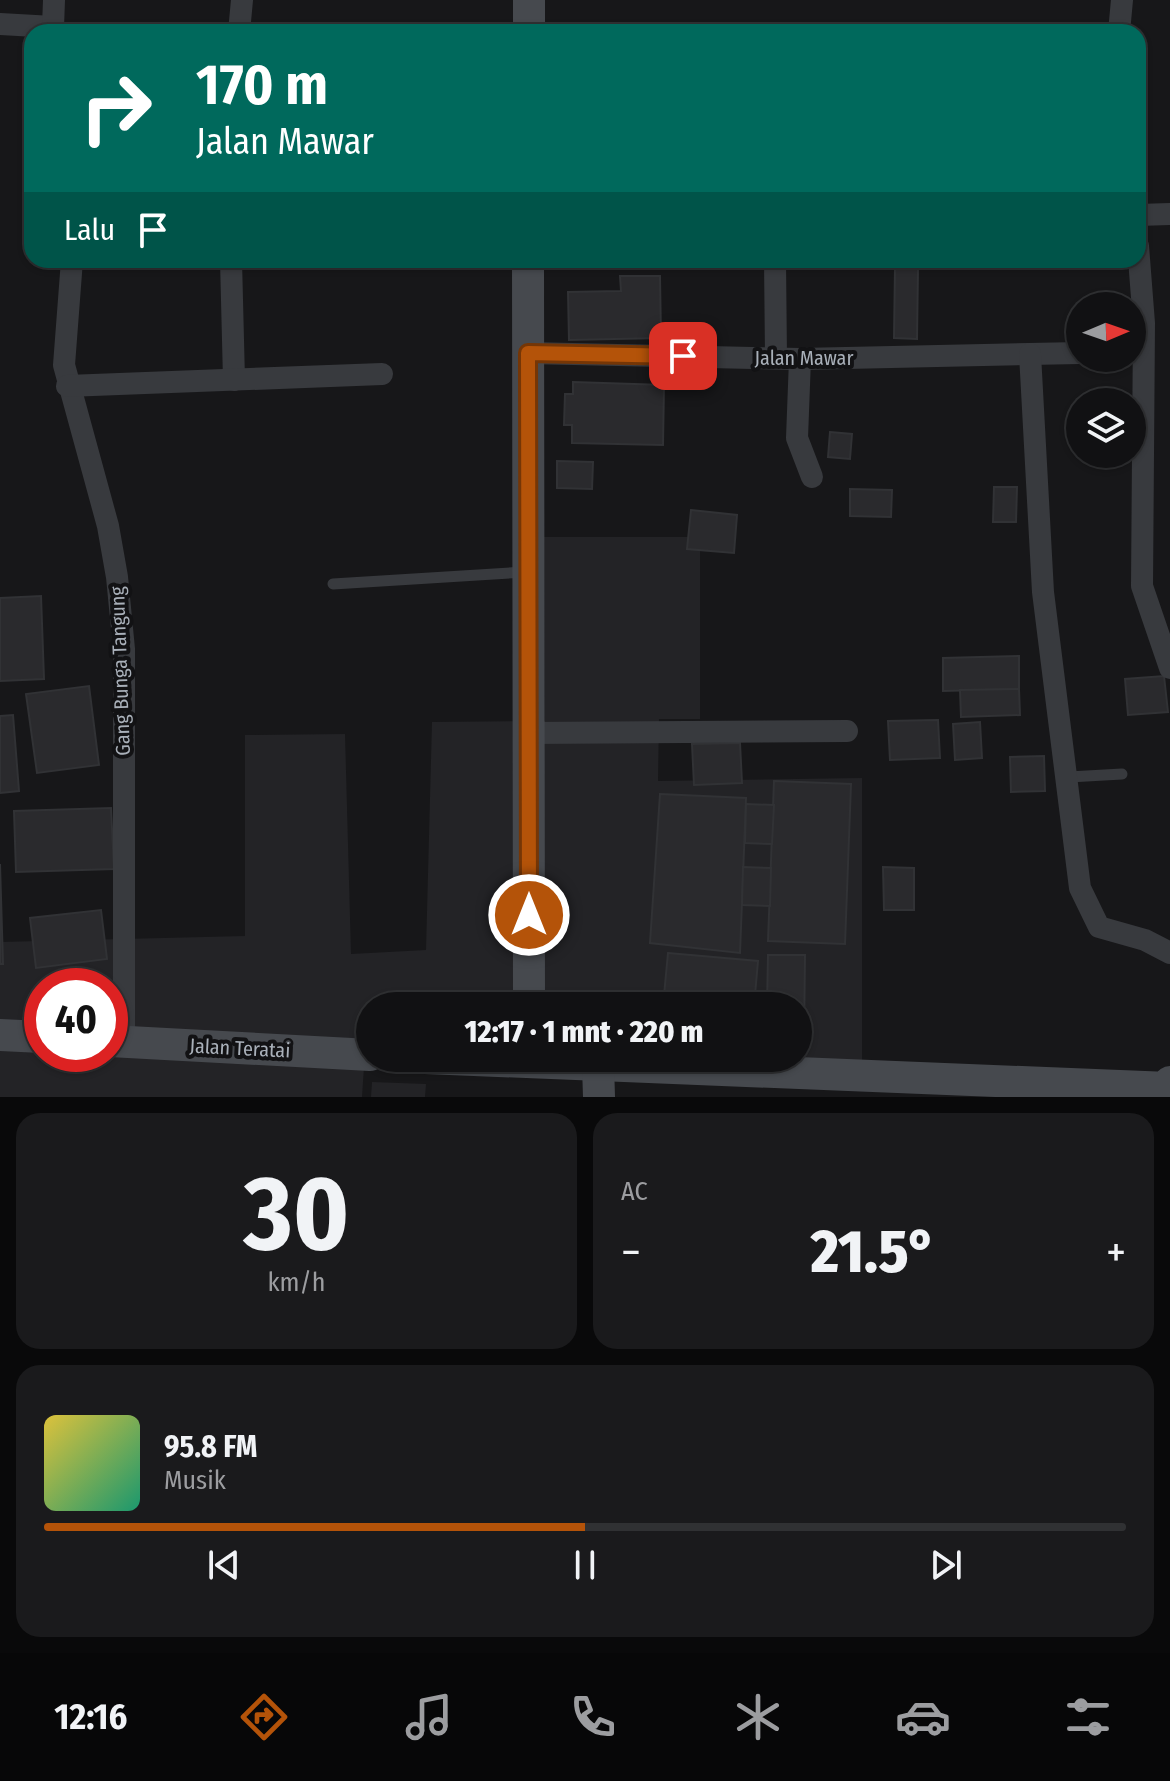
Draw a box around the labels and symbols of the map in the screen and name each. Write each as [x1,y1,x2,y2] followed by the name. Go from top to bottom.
[1066,292,1146,372] north arrow
[649,322,717,390] pin
[755,346,853,370] street label: Jalan Mawar
[105,585,135,756] street label: Gang Bunga Tangung
[487,873,571,957] position arrow
[24,968,128,1072] speed limit sign: 40
[189,1033,291,1063] street label: Jalan Teratai

